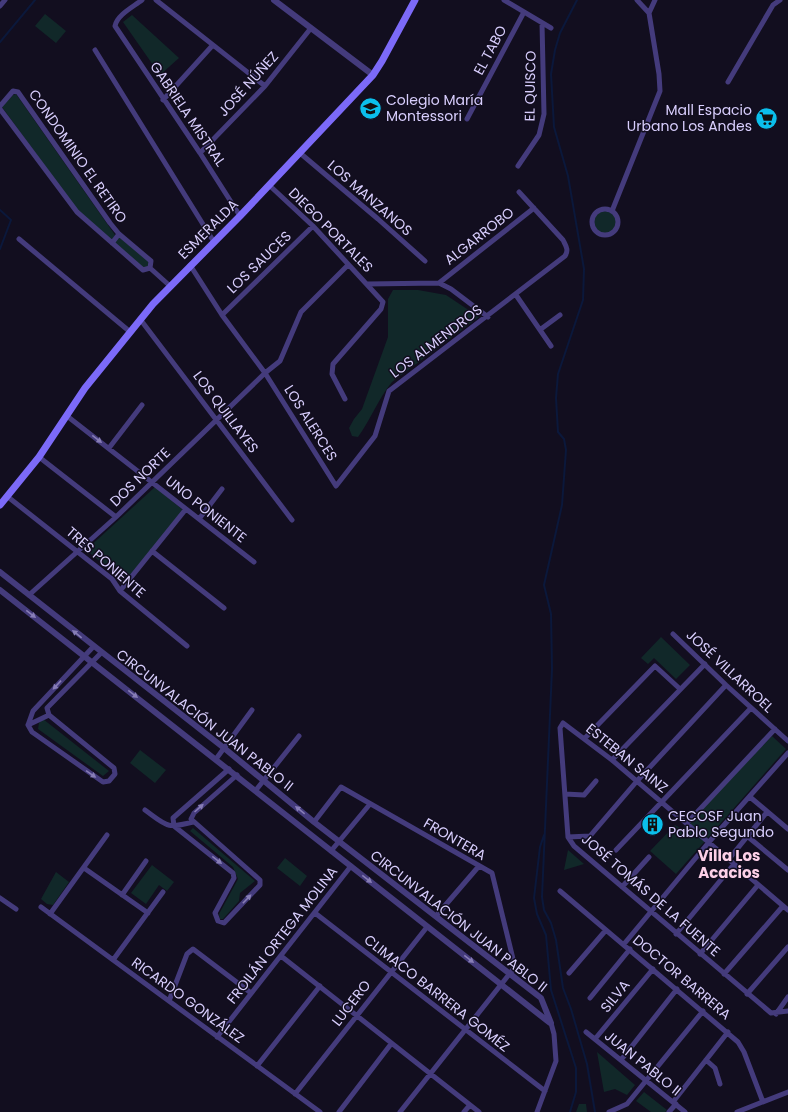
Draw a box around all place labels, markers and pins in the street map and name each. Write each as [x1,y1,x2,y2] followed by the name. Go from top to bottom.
[386,90,483,126] place label: Colegio María Montessori
[358,95,384,121] school or university icon: Colegio María Montessori
[627,100,752,136] place label: Mall Espacio Urbano Los Andes
[754,105,780,131] supermarket icon: Mall Espacio Urbano Los Andes
[668,806,774,842] place label: CECOSF Juan Pablo Segundo
[640,811,666,837] building icon: CECOSF Juan Pablo Segundo

